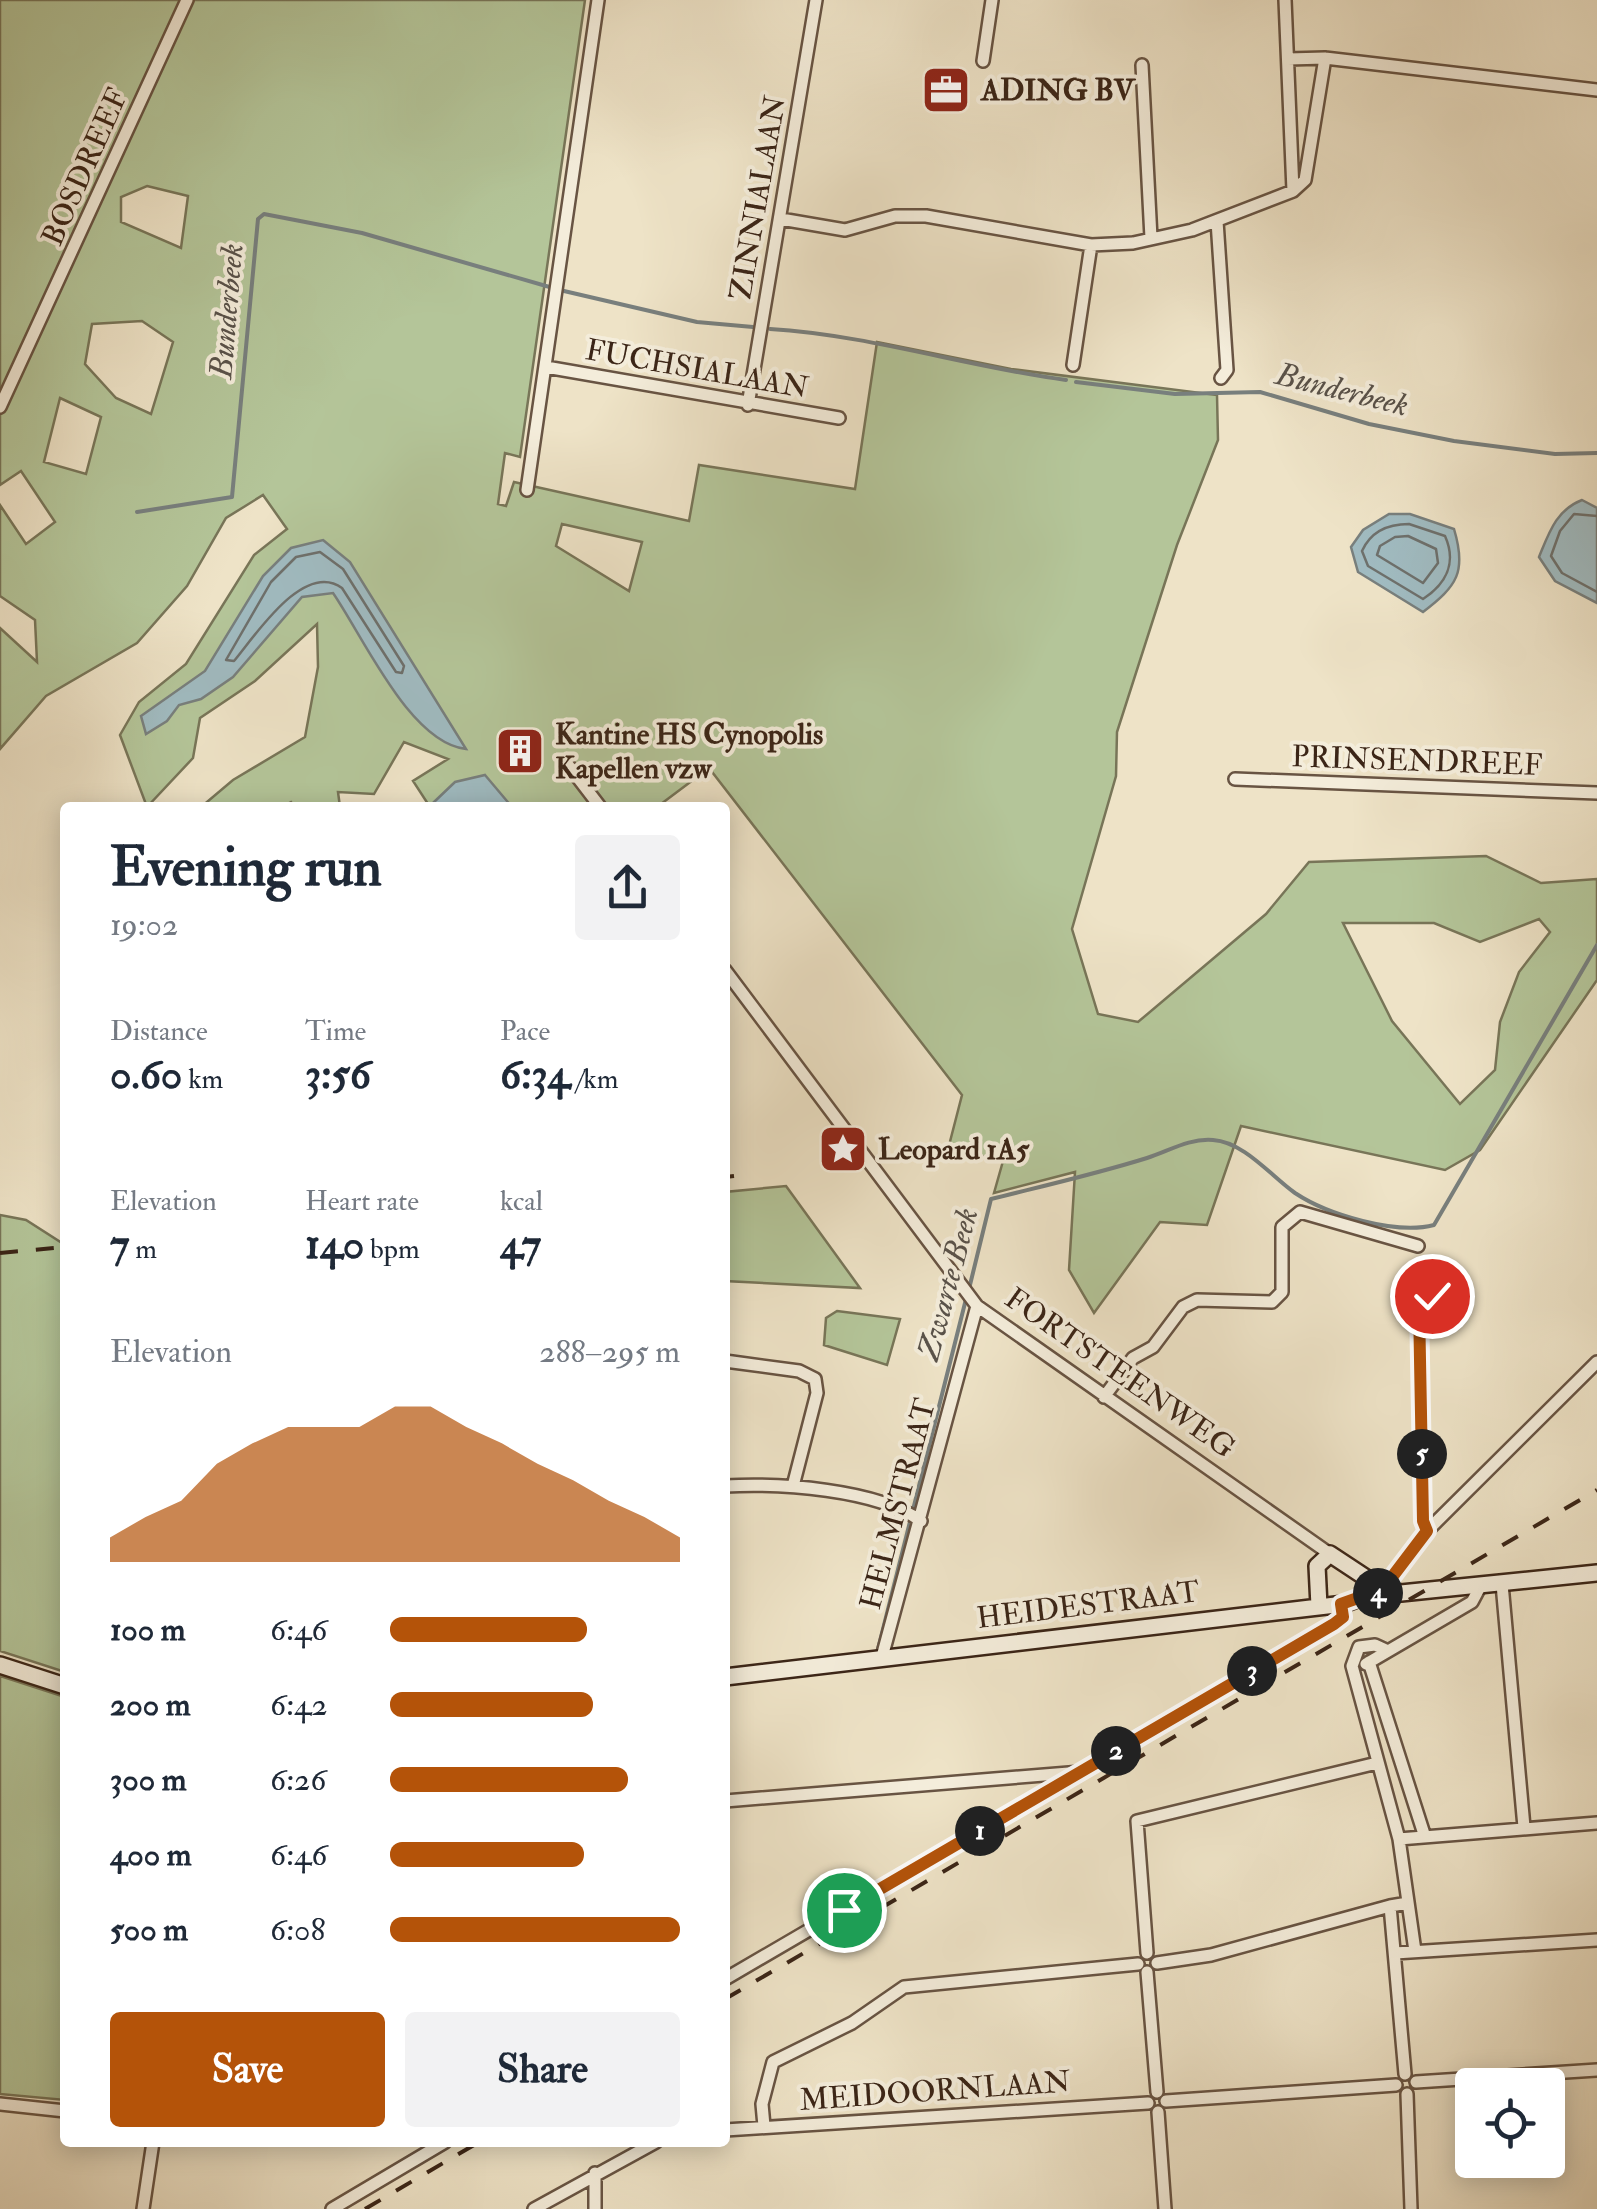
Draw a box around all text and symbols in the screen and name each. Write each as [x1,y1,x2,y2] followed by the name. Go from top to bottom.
[920,64,972,116] office icon: ADING BV
[979,72,1137,109] place label: ADING BV
[34,82,136,251] street label: BOSDREEF
[722,93,794,303] street label: ZINNIALAAN
[201,242,253,382] water label: Bunderbeek
[583,331,811,407] street label: FUCHSIALAAN
[1270,354,1413,426] water label: Bunderbeek
[555,716,823,787] place label: Kantine HS Cynopolis Kapellen vzw
[494,725,546,777] building icon: Kantine HS Cynopolis Kapellen vzw
[1291,738,1543,784] street label: PRINSENDREEF
[110,833,382,902] text: Evening run
[575,835,680,940] button: share
[110,905,178,945] text: 19:02
[110,1014,208,1049] text: Distance
[305,1014,366,1049] text: Time
[500,1014,550,1049] text: Pace
[110,1049,182,1101] text: 0.60
[305,1049,371,1101] text: 3:56
[500,1049,570,1101] text: 6:34
[182,1062,223,1097] text: km
[570,1062,618,1097] text: /km
[817,1123,869,1175] place icon: Leopard 1A5
[878,1131,1030,1168] place label: Leopard 1A5
[110,1184,217,1219] text: Elevation
[305,1184,419,1219] text: Heart rate
[500,1184,543,1219] text: kcal
[908,1204,987,1366] water label: Zwarte Beek
[110,1219,129,1271] text: 7
[305,1219,364,1271] text: 140
[500,1219,541,1271] text: 47
[129,1232,157,1267] text: m
[364,1232,420,1267] text: bpm
[1390,1254,1475,1339] pin
[1405,1269,1460,1324] icon: check
[998,1280,1242,1466] street label: FORTSTEENWEG
[110,1332,232,1372] text: Elevation
[539,1332,680,1372] text: 288–295 m
[852,1394,944,1614] street label: HELMSTRAAT
[1397,1429,1447,1479] pin: 5
[1416,1436,1428,1471] text: 5
[1353,1568,1403,1618] pin: 4
[975,1573,1201,1637] street label: HEIDESTRAAT
[1370,1575,1386,1610] text: 4
[110,1610,186,1650] text: 100 m
[270,1610,327,1650] text: 6:46
[1227,1646,1277,1696] pin: 3
[1247,1653,1257,1688] text: 3
[110,1685,191,1725] text: 200 m
[270,1685,328,1725] text: 6:42
[1091,1726,1141,1776] pin: 2
[1109,1733,1123,1768] text: 2
[110,1760,187,1800] text: 300 m
[270,1760,326,1800] text: 6:26
[955,1806,1005,1856] pin: 1
[975,1813,985,1848] text: 1
[110,1835,192,1875] text: 400 m
[270,1835,327,1875] text: 6:46
[802,1868,887,1953] pin
[817,1883,872,1938] icon: arrive
[110,1910,188,1950] text: 500 m
[270,1910,325,1950] text: 6:08
[110,2012,385,2127] button: Save
[405,2012,680,2127] button: Share
[798,2063,1072,2119] street label: MEIDOORNLAAN
[1455,2068,1565,2178] map controls
[1455,2068,1565,2178] button: locate

